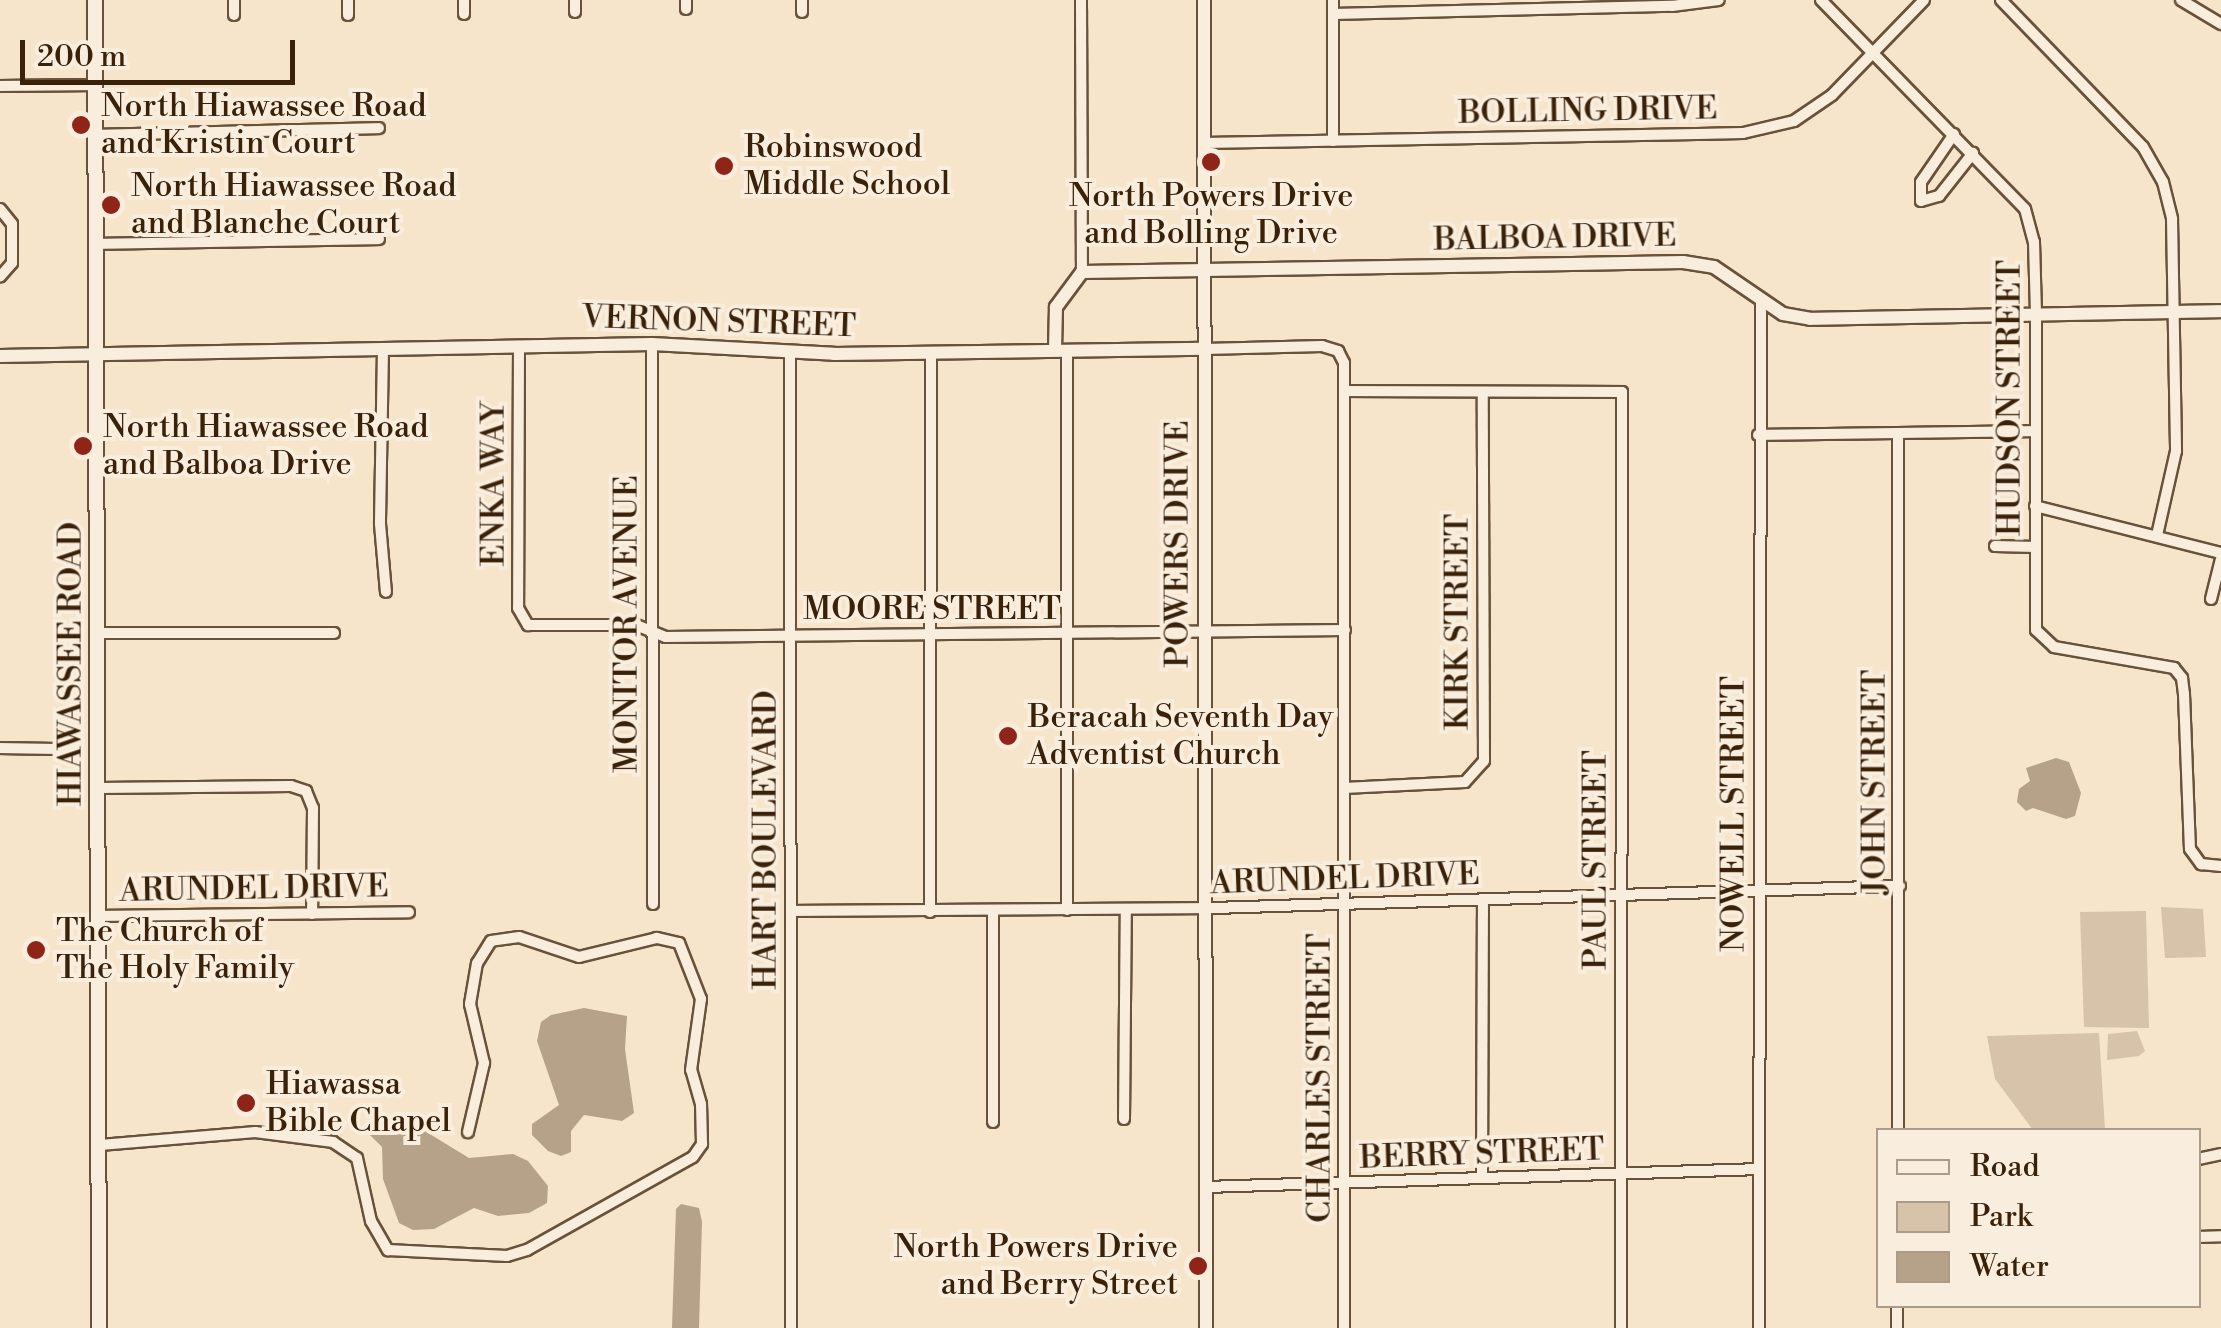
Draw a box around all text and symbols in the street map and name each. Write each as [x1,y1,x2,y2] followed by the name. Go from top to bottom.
[25,20,300,82] scale bar
[37,38,126,76] text: 200 m
[101,88,426,163] place label: North Hiawassee Road and Kristin Court
[1458,90,1718,132] street label: BOLLING DRIVE
[70,114,92,136] marker: North Hiawassee Road and Kristin Court
[744,129,950,204] place label: Robinswood Middle School
[1200,151,1222,173] marker: North Powers Drive and Bolling Drive
[713,155,735,177] marker: Robinswood Middle School
[131,168,456,243] place label: North Hiawassee Road and Blanche Court
[1069,178,1353,253] place label: North Powers Drive and Bolling Drive
[100,194,122,216] marker: North Hiawassee Road and Blanche Court
[1433,217,1677,259] street label: BALBOA DRIVE
[1991,260,2029,536] street label: HUDSON STREET
[581,298,857,346] street label: VERNON STREET
[475,402,513,566] street label: ENKA WAY
[103,409,428,484] place label: North Hiawassee Road and Balboa Drive
[1159,420,1197,668] street label: POWERS DRIVE
[72,435,94,457] marker: North Hiawassee Road and Balboa Drive
[608,475,646,773] street label: MONITOR AVENUE
[1439,514,1477,730] street label: KIRK STREET
[52,522,90,806] street label: HIAWASSEE ROAD
[803,590,1061,628] street label: MOORE STREET
[1856,670,1894,894] street label: JOHN STREET
[1715,676,1753,952] street label: NOWELL STREET
[747,690,785,990] street label: HART BOULEVARD
[1028,699,1333,774] place label: Beracah Seventh Day Adventist Church
[997,725,1019,747] marker: Beracah Seventh Day Adventist Church
[1577,750,1615,970] street label: PAUL STREET
[1210,855,1480,903] street label: ARUNDEL DRIVE
[119,867,389,911] street label: ARUNDEL DRIVE
[56,913,294,988] place label: The Church of The Holy Family
[1301,933,1339,1223] street label: CHARLES STREET
[25,939,47,961] marker: The Church of The Holy Family
[266,1066,451,1141] place label: Hiawassa Bible Chapel
[235,1092,257,1114] marker: Hiawassa Bible Chapel
[1876,1128,2201,1308] legend
[1359,1131,1605,1177] street label: BERRY STREET
[1970,1148,2040,1186] text: Road
[1970,1198,2032,1236] text: Park
[893,1229,1178,1304] place label: North Powers Drive and Berry Street
[1970,1248,2049,1286] text: Water
[1187,1255,1209,1277] marker: North Powers Drive and Berry Street

